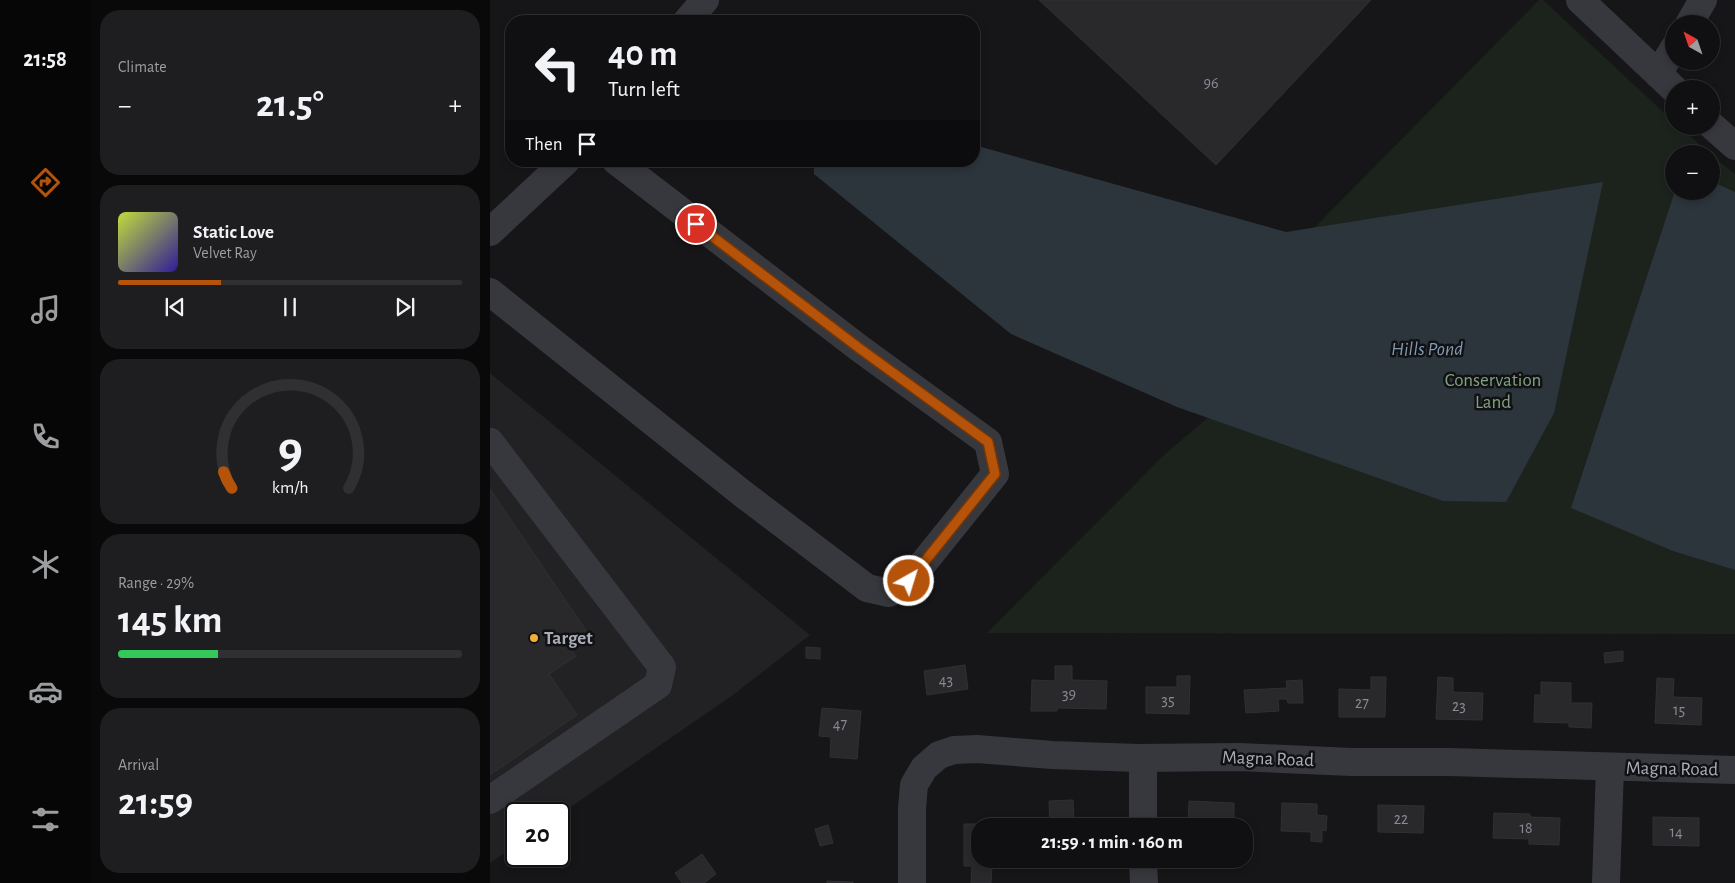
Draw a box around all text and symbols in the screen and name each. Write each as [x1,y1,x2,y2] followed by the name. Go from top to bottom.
[1665,15,1720,70] north arrow
[1665,15,1720,200] map controls
[525,35,590,100] icon: left
[608,37,677,72] text: 40 m
[23,48,67,70] text: 21:58
[118,59,167,75] text: Climate
[1203,75,1219,91] house number: 96
[608,78,680,100] text: Turn left
[1665,80,1720,135] button: +
[256,86,324,124] text: 21.5°
[118,92,131,120] text: −
[449,92,462,120] text: +
[573,130,601,158] icon: arrive
[525,135,563,154] text: Then
[1665,145,1720,200] button: −
[28,165,63,200] icon: directions
[675,203,717,245] pin
[682,210,710,238] icon: arrive
[193,223,274,242] text: Static Love
[193,245,257,261] text: Velvet Ray
[28,292,63,327] icon: music
[161,293,189,321] icon: previous
[276,293,304,321] icon: pause
[391,293,419,321] icon: next
[1391,339,1463,359] water label: Hills Pond
[1445,371,1541,412] park label: Conservation Land
[28,419,63,454] icon: phone
[277,425,303,477] text: 9
[272,479,308,497] text: km/h
[28,547,63,582] icon: climate
[882,554,934,606] position arrow
[118,575,194,591] text: Range · 29%
[118,602,222,640] text: 145 km
[544,629,593,648] place label: Target
[528,632,540,644] marker: Target
[939,672,953,688] house number: 43
[28,674,63,709] icon: car
[1062,686,1076,702] house number: 39
[1161,692,1175,708] house number: 35
[1355,695,1369,711] house number: 27
[1452,698,1466,714] house number: 23
[1673,702,1685,718] house number: 15
[833,716,848,732] house number: 47
[1222,748,1315,770] street label: Magna Road
[118,757,159,773] text: Arrival
[1626,759,1718,779] street label: Magna Road
[118,784,193,822] text: 21:59
[28,802,63,837] icon: filters
[505,802,570,867] speed limit sign: 20
[1394,811,1408,827] house number: 22
[1519,820,1533,836] house number: 18
[1669,824,1683,840] house number: 14
[1041,833,1183,852] text: 21:59 · 1 min · 160 m

